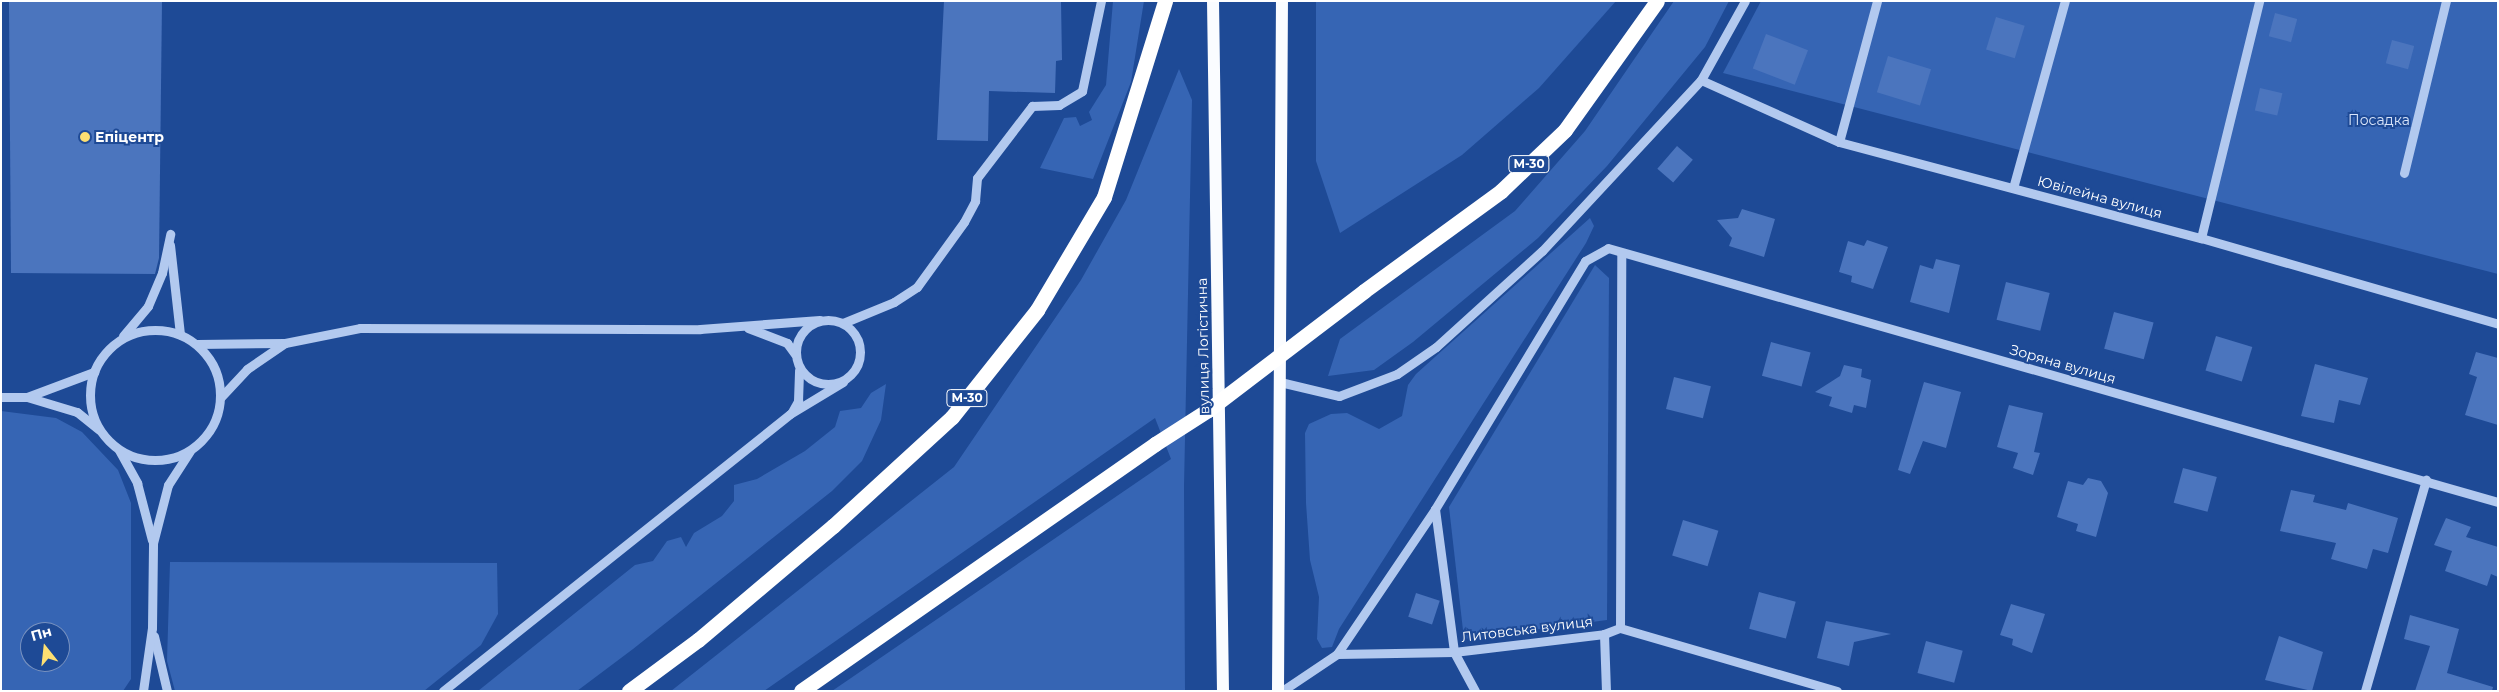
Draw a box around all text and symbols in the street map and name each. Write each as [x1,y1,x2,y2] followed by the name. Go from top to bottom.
[2348,112,2410,128] park label: Посадка
[95,129,164,145] place label: Епіцентр
[79,131,91,143] marker: Епіцентр
[1508,154,1550,173] road number: М-30
[2036,172,2164,222] street label: Ювілейна вулиця
[1193,278,1213,414] street label: вулиця Логістична
[2008,341,2118,387] street label: Зоряна вулиця
[946,388,988,408] road number: М-30
[1460,613,1594,645] street label: Литовська вулиця
[20,622,70,672] north arrow
[29,622,54,645] text: Пн

